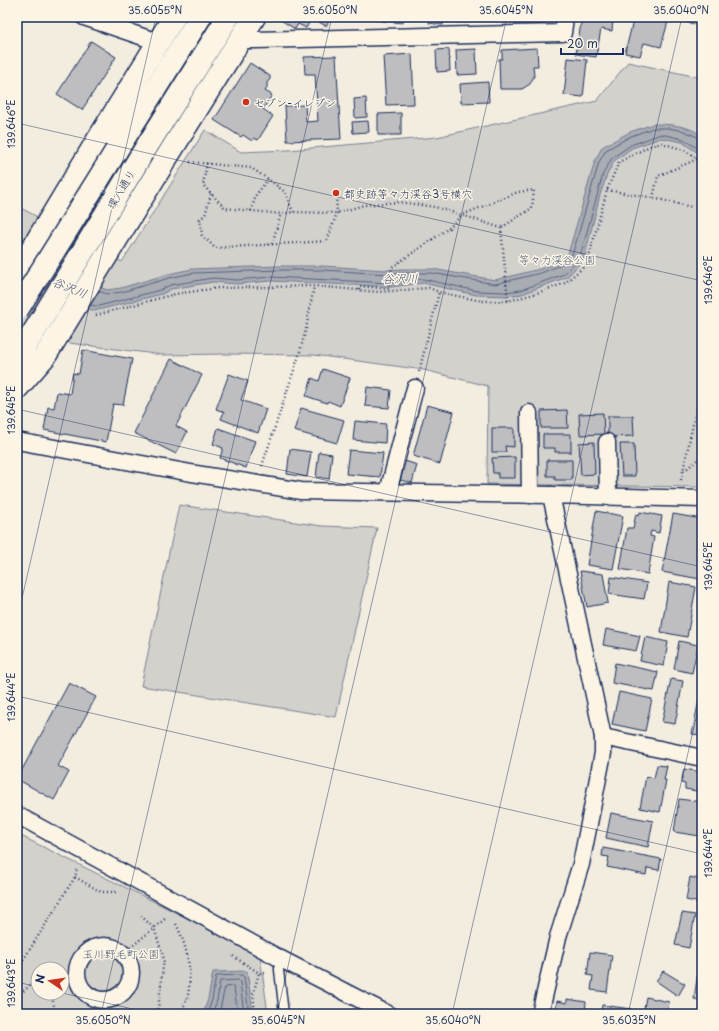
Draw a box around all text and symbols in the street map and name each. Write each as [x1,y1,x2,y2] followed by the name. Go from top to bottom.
[128,2,182,17] text: 35.6055°N
[302,2,358,17] text: 35.6050°N
[479,2,533,17] text: 35.6045°N
[653,2,709,17] text: 35.6040°N
[561,30,623,56] scale bar
[567,34,598,52] text: 20 m
[254,94,336,111] place label: セブン-イレブン
[241,97,251,107] marker: セブン-イレブン
[3,99,18,149] text: 139.646°E
[102,166,140,212] street label: 環八通り
[344,185,472,202] place label: 都史跡等々力渓谷3号横穴
[331,188,341,198] marker: 都史跡等々力渓谷3号横穴
[519,251,596,268] park label: 等々力渓谷公園
[700,255,715,305] text: 139.646°E
[382,269,418,287] water label: 谷沢川
[50,272,90,302] water label: 谷沢川
[3,386,18,434] text: 139.645°E
[700,542,715,590] text: 139.645°E
[3,672,18,722] text: 139.644°E
[700,828,715,878] text: 139.644°E
[83,945,160,962] park label: 玉川野毛町公園
[3,959,18,1008] text: 139.643°E
[30,961,70,1001] north arrow
[31,972,49,985] text: N
[75,1012,131,1027] text: 35.6050°N
[251,1012,305,1027] text: 35.6045°N
[425,1012,481,1027] text: 35.6040°N
[602,1012,656,1027] text: 35.6035°N

